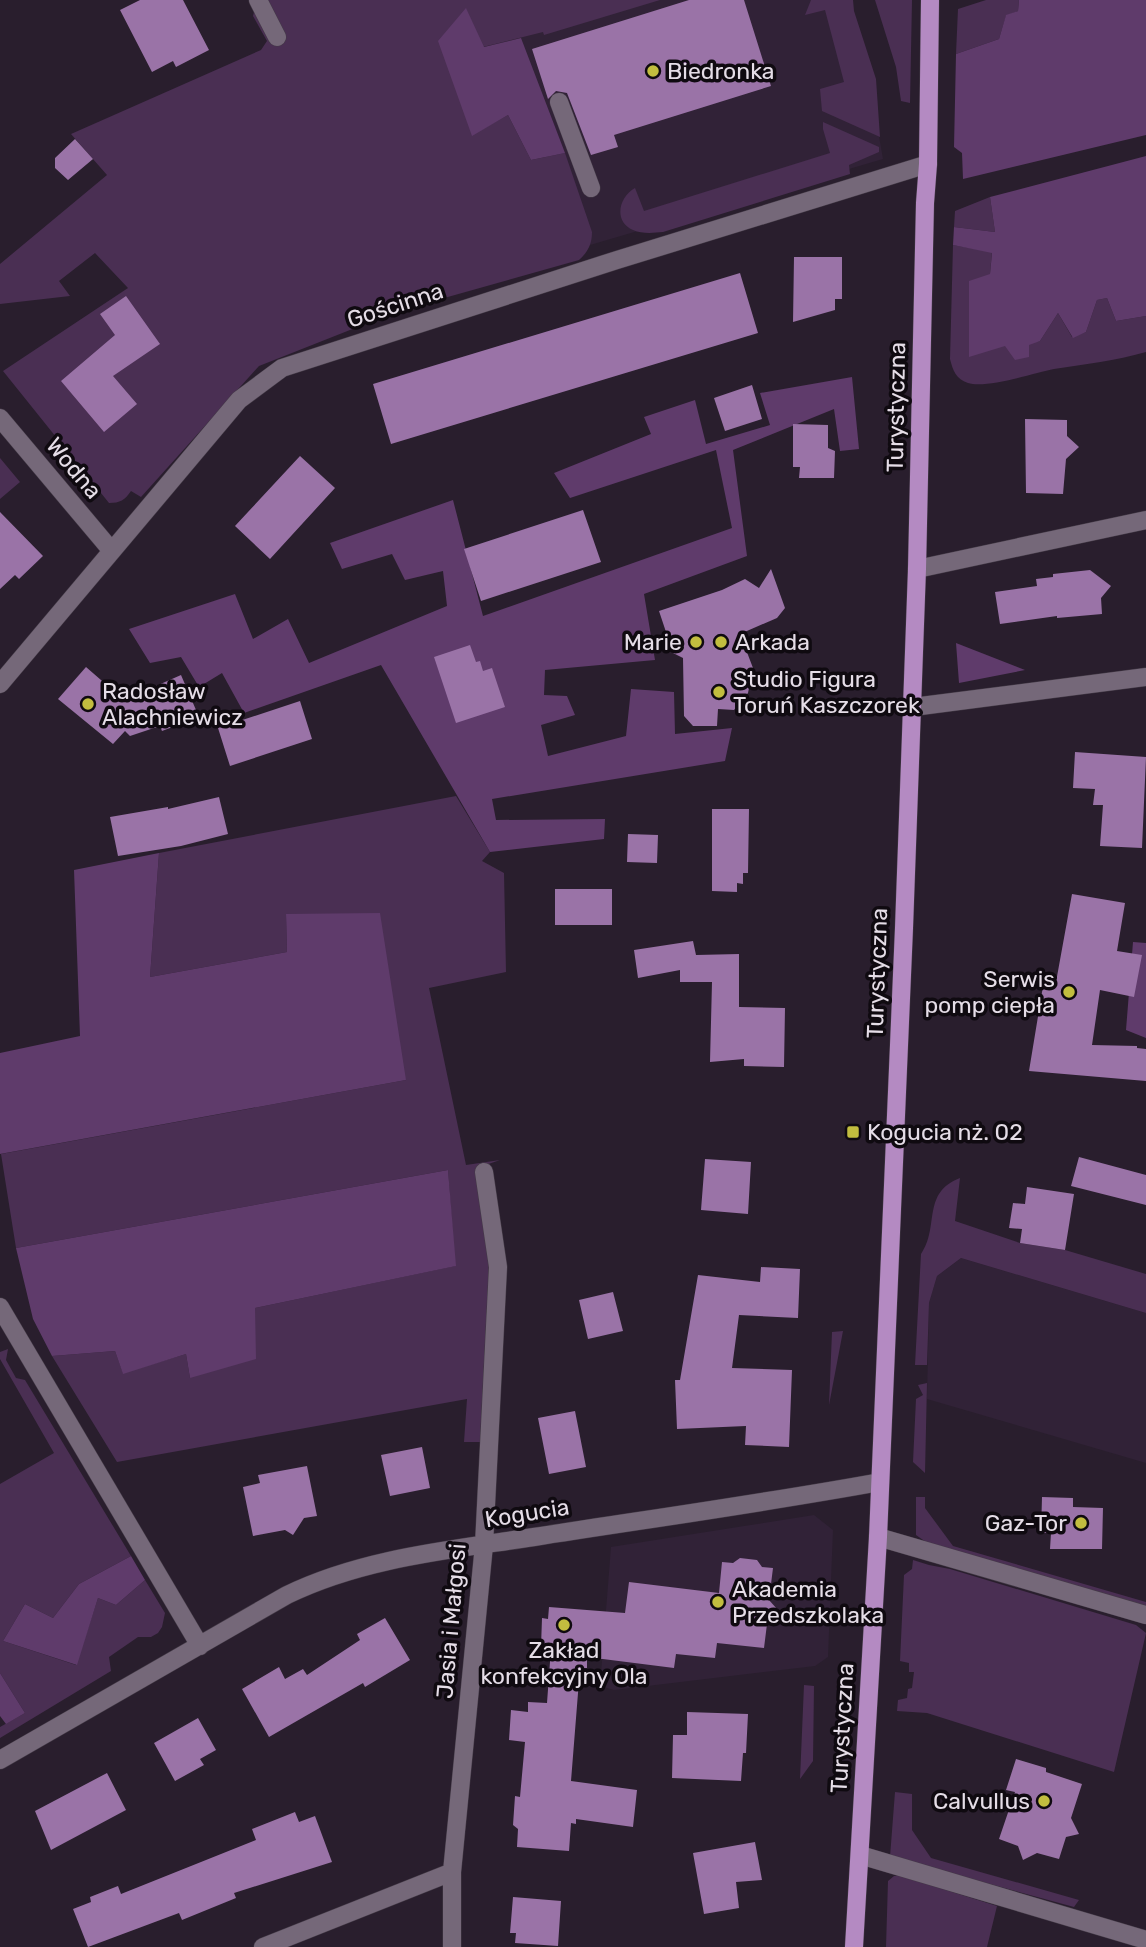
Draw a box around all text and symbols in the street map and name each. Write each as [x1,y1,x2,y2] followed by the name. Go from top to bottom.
[667,57,774,85] place label: Biedronka
[645,63,661,79] marker: Biedronka
[343,276,447,334] street label: Gościnna
[881,342,911,472] street label: Turystyczna
[40,432,108,504] street label: Wodna
[624,628,682,656] place label: Marie
[735,628,810,656] place label: Arkada
[688,634,704,650] marker: Marie
[713,634,729,650] marker: Arkada
[733,665,920,719] place label: Studio Figura Toruń Kaszczorek
[102,677,243,731] place label: Radosław Alachniewicz
[711,684,727,700] marker: Studio Figura Toruń Kaszczorek
[80,696,96,712] marker: Radosław Alachniewicz
[861,907,893,1039] street label: Turystyczna
[924,965,1055,1019] place label: Serwis pomp ciepła
[1061,984,1077,1000] marker: Serwis pomp ciepła
[867,1118,1023,1146] place label: Kogucia nż. 02
[845,1124,861,1140] marker: Kogucia nż. 02
[483,1493,571,1533] street label: Kogucia
[985,1509,1067,1537] place label: Gaz-Tor
[1073,1515,1089,1531] marker: Gaz-Tor
[430,1542,472,1700] street label: Jasia i Małgosi
[732,1575,884,1629] place label: Akademia Przedszkolaka
[710,1594,726,1610] marker: Akademia Przedszkolaka
[556,1617,572,1633] marker: Zakład konfekcyjny Ola
[480,1636,648,1690] place label: Zakład konfekcyjny Ola
[825,1662,859,1794] street label: Turystyczna
[933,1787,1030,1815] place label: Calvullus
[1036,1793,1052,1809] marker: Calvullus

